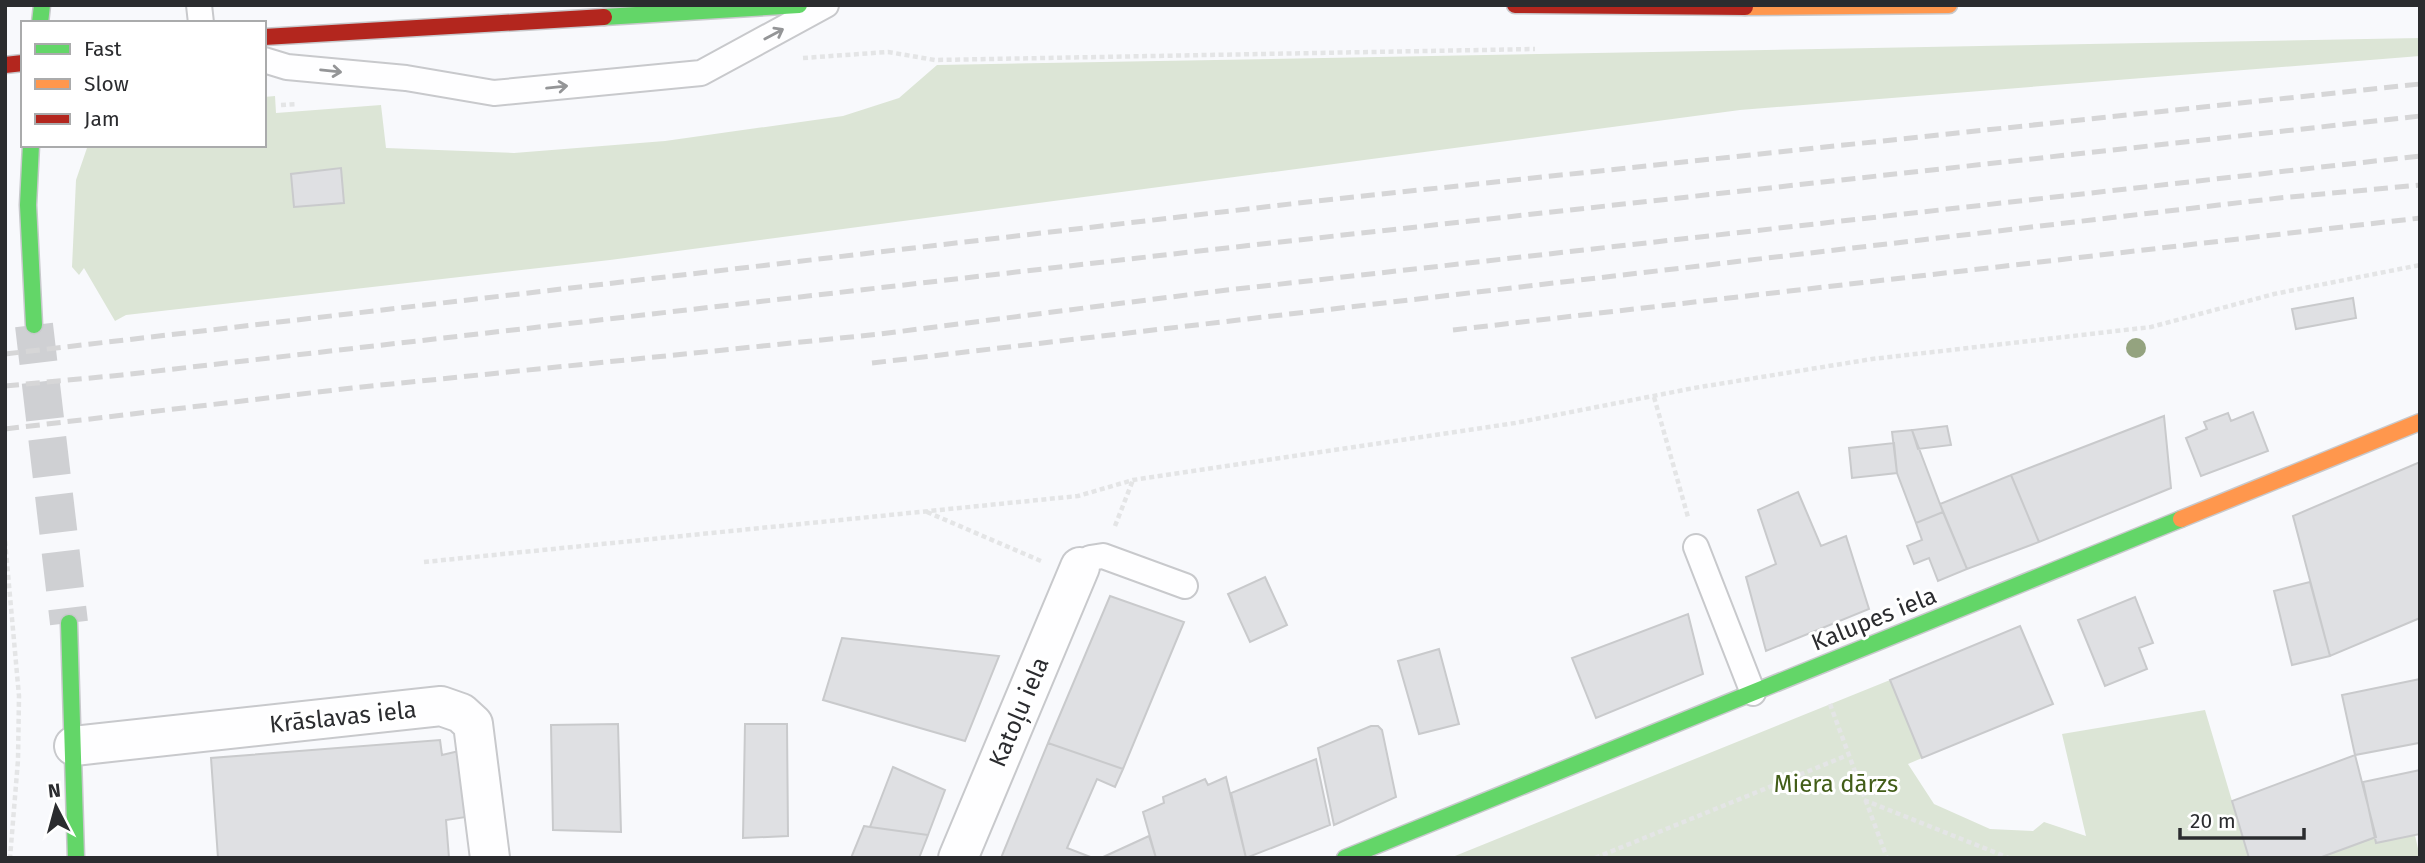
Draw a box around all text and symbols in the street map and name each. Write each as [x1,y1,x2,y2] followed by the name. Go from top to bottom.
[21,21,266,147] legend
[763,26,783,40] one-way arrow
[84,36,122,62] text: Fast
[319,65,342,78] one-way arrow
[84,71,129,97] text: Slow
[545,80,568,93] one-way arrow
[84,106,120,132] text: Jam
[1807,581,1941,657] street label: Kalupes iela
[983,653,1056,771] street label: Katoļu iela
[268,695,418,739] street label: Krāslavas iela
[1774,770,1898,798] park label: Miera dārzs
[21,772,91,842] north arrow
[47,778,62,803] text: N
[2180,796,2304,840] scale bar
[2190,808,2236,834] text: 20 m

